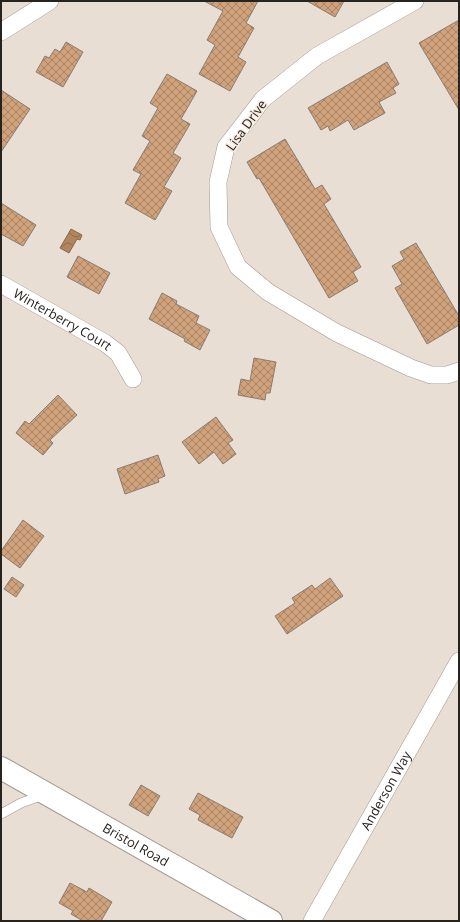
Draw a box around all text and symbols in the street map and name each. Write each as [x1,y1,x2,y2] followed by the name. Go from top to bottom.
[221,96,271,154] street label: Lisa Drive
[10,284,116,354] street label: Winterberry Court
[356,747,416,833] street label: Anderson Way
[99,818,172,870] street label: Bristol Road

